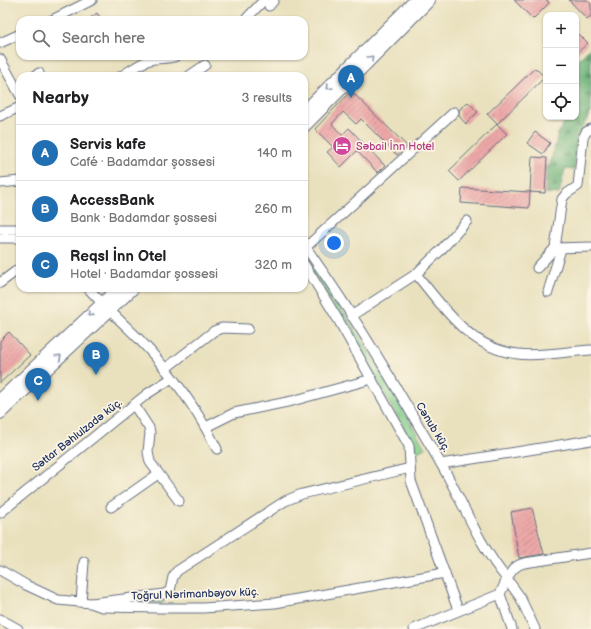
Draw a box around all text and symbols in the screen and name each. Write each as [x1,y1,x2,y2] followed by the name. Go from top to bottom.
[543,12,579,120] map controls
[543,12,579,48] button: +
[16,16,308,60] search box
[30,27,52,49] icon: search
[62,29,145,48] text: Search here
[543,48,579,84] button: −
[366,55,374,63] one-way arrow
[338,65,364,98] pin: A
[326,82,334,90] one-way arrow
[543,84,579,120] button: locate
[32,88,89,108] text: Nearby
[241,90,292,106] text: 3 results
[70,135,146,154] text: Servis kafe
[331,135,353,157] hotel icon: Səbail İnn Hotel
[356,140,434,153] place label: Səbail İnn Hotel
[41,145,49,161] text: A
[257,145,292,161] text: 140 m
[70,154,215,170] text: Café · Badamdar şossesi
[70,191,154,210] text: AccessBank
[40,201,50,217] text: B
[254,201,292,217] text: 260 m
[70,210,217,226] text: Bank · Badamdar şossesi
[324,233,344,253] your location
[70,247,166,266] text: Reqsl İnn Otel
[40,257,50,273] text: C
[254,257,292,273] text: 320 m
[70,266,218,282] text: Hotel · Badamdar şossesi
[87,309,95,317] one-way arrow
[83,342,109,375] pin: B
[54,354,62,362] one-way arrow
[25,368,51,401] pin: C
[29,396,125,474] street label: Səttar Bəhlulzadə küç.
[413,400,453,454] street label: Cənub küç.
[131,585,259,603] street label: Toğrul Nərimanbəyov küç.

